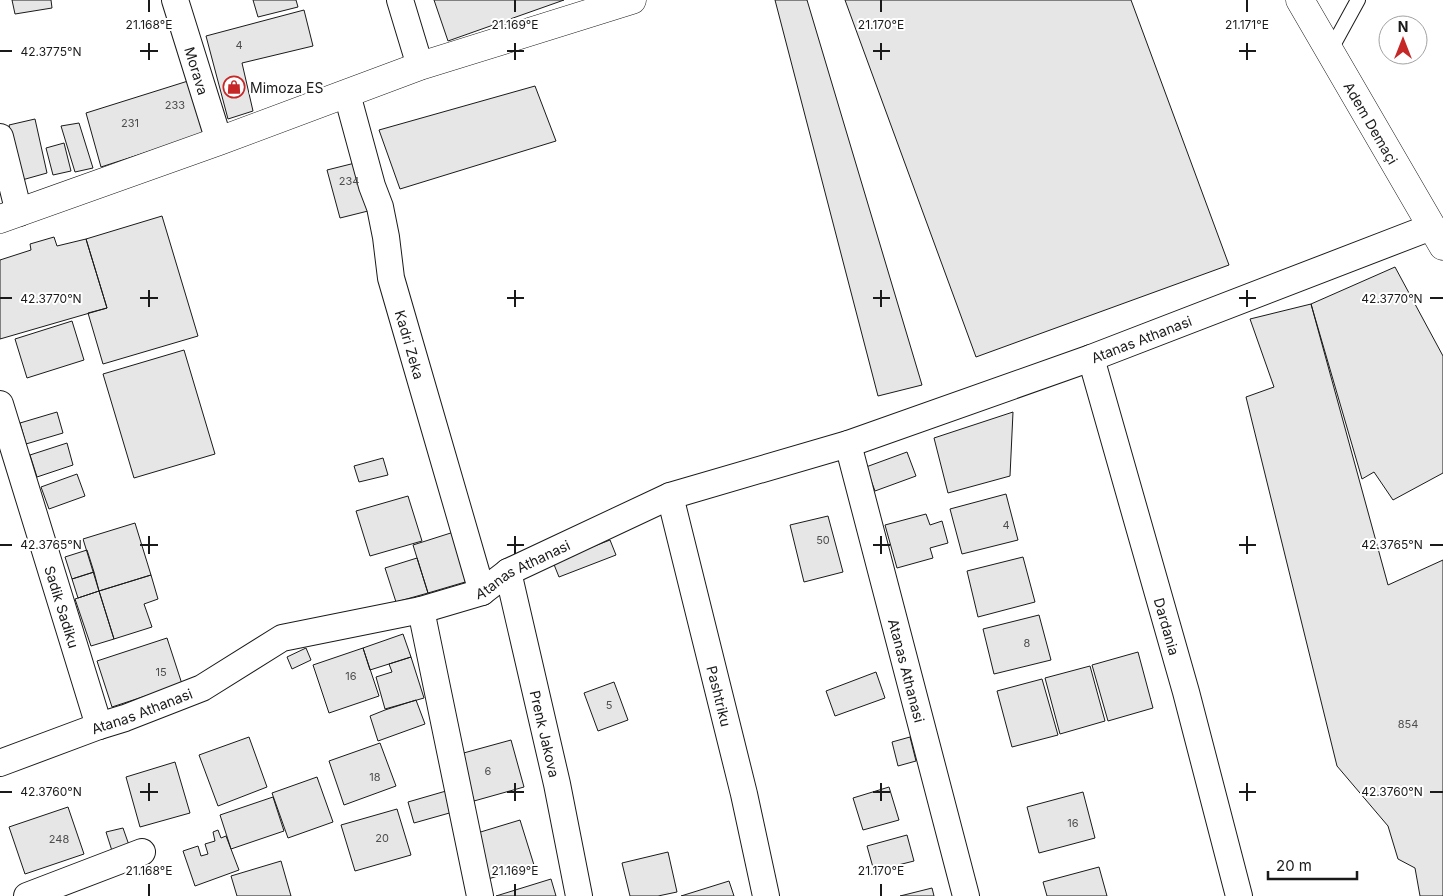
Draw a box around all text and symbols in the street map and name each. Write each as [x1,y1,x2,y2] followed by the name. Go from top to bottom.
[1378,15,1428,65] north arrow
[126,17,172,32] text: 21.168°E
[491,17,539,32] text: 21.169°E
[858,17,904,32] text: 21.170°E
[1225,17,1269,32] text: 21.171°E
[1398,18,1408,35] text: N
[235,38,243,52] house number: 4
[20,44,82,59] text: 42.3775°N
[182,44,213,97] street label: Morava
[222,75,246,99] shop icon: Mimoza ES
[250,79,323,96] place label: Mimoza ES
[1341,79,1402,167] street label: Adem Demaçi
[165,98,185,112] house number: 233
[121,116,139,130] house number: 231
[339,174,359,188] house number: 234
[20,291,82,306] text: 42.3770°N
[1361,291,1423,306] text: 42.3770°N
[392,308,428,381] street label: Kadri Zeka
[1088,312,1194,366] street label: Atanas Athanasi
[1002,518,1010,532] house number: 4
[816,533,830,547] house number: 50
[473,536,572,602] street label: Atanas Athanasi
[20,537,82,552] text: 42.3765°N
[1361,537,1423,552] text: 42.3765°N
[42,563,83,650] street label: Sadik Sadiku
[1151,596,1184,657] street label: Dardania
[885,617,929,724] street label: Atanas Athanasi
[1024,636,1031,650] house number: 8
[704,664,735,728] street label: Pashtriku
[155,665,167,679] house number: 15
[345,669,357,683] house number: 16
[89,684,195,737] street label: Atanas Athanasi
[527,688,564,779] street label: Prenk Jakova
[606,698,613,712] house number: 5
[1398,717,1418,731] house number: 854
[485,764,492,778] house number: 6
[369,770,381,784] house number: 18
[20,784,82,799] text: 42.3760°N
[1361,784,1423,799] text: 42.3760°N
[1067,816,1079,830] house number: 16
[375,831,389,845] house number: 20
[49,832,69,846] house number: 248
[1268,848,1357,880] scale bar
[1276,856,1312,875] text: 20 m
[126,863,172,878] text: 21.168°E
[491,863,539,878] text: 21.169°E
[858,863,904,878] text: 21.170°E

